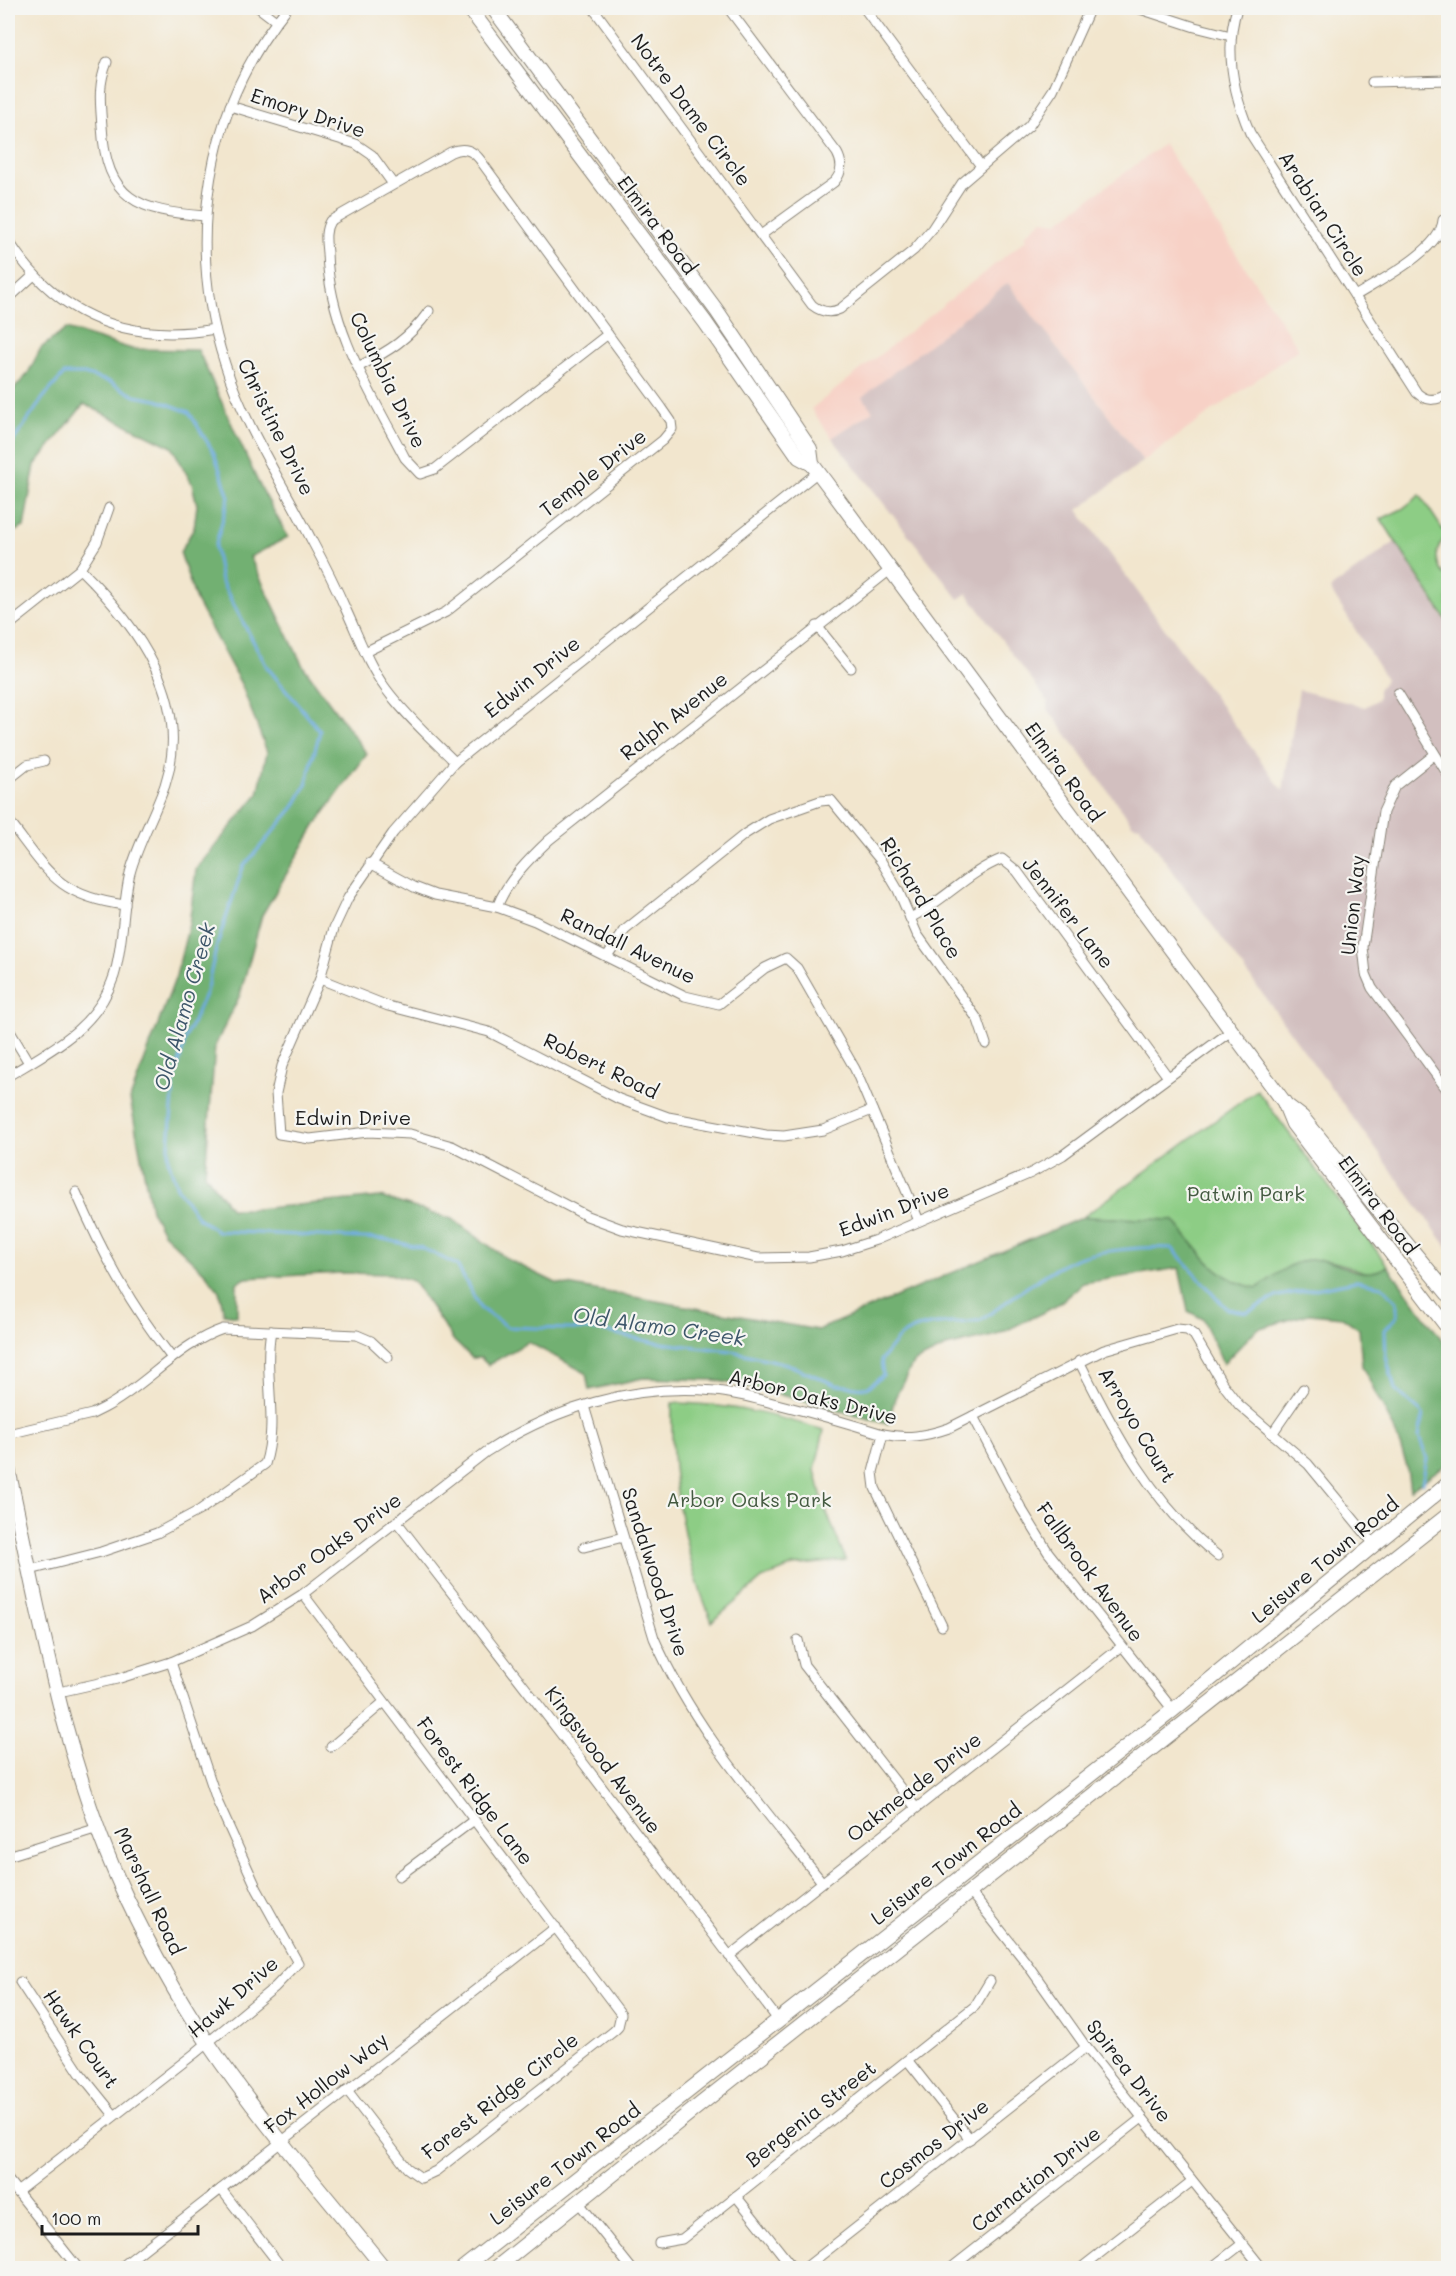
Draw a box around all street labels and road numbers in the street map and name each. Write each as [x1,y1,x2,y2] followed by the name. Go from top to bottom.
[626,28,758,191] street label: Notre Dame Circle
[248,81,369,143] street label: Emory Drive
[1274,146,1374,281] street label: Arabian Circle
[612,170,703,279] street label: Elmira Road
[345,307,433,452] street label: Columbia Drive
[233,354,321,499] street label: Christine Drive
[534,422,651,522] street label: Temple Drive
[478,630,585,723] street label: Edwin Drive
[614,665,732,765] street label: Ralph Avenue
[1020,716,1110,826] street label: Elmira Road
[875,832,968,963] street label: Richard Place
[1017,851,1120,973] street label: Jennifer Lane
[1334,854,1370,956] street label: Union Way
[557,901,700,989] street label: Randall Avenue
[540,1026,663,1104] street label: Robert Road
[295,1104,411,1130] street label: Edwin Drive
[1333,1150,1424,1259] street label: Elmira Road
[835,1176,953,1242] street label: Edwin Drive
[1093,1362,1183,1487] street label: Arroyo Court
[726,1363,900,1430] street label: Arbor Oaks Drive
[616,1484,696,1659] street label: Sandalwood Drive
[251,1486,406,1609] street label: Arbor Oaks Drive
[1245,1490,1403,1628] street label: Leisure Town Road
[1031,1496,1150,1646] street label: Fallbrook Avenue
[540,1680,668,1838] street label: Kingswood Avenue
[412,1711,540,1870] street label: Forest Ridge Lane
[841,1725,986,1847] street label: Oakmeade Drive
[865,1796,1026,1930] street label: Leisure Town Road
[109,1822,191,1959] street label: Marshall Road
[182,1950,283,2043] street label: Hawk Drive
[38,1984,126,2093] street label: Hawk Court
[1081,2014,1178,2127] street label: Spirea Drive
[258,2026,393,2139] street label: Fox Hollow Way
[416,2026,583,2165] street label: Forest Ridge Circle
[740,2054,881,2172] street label: Bergenia Street
[873,2092,994,2194] street label: Cosmos Drive
[484,2096,645,2230] street label: Leisure Town Road
[965,2119,1105,2237] street label: Carnation Drive

